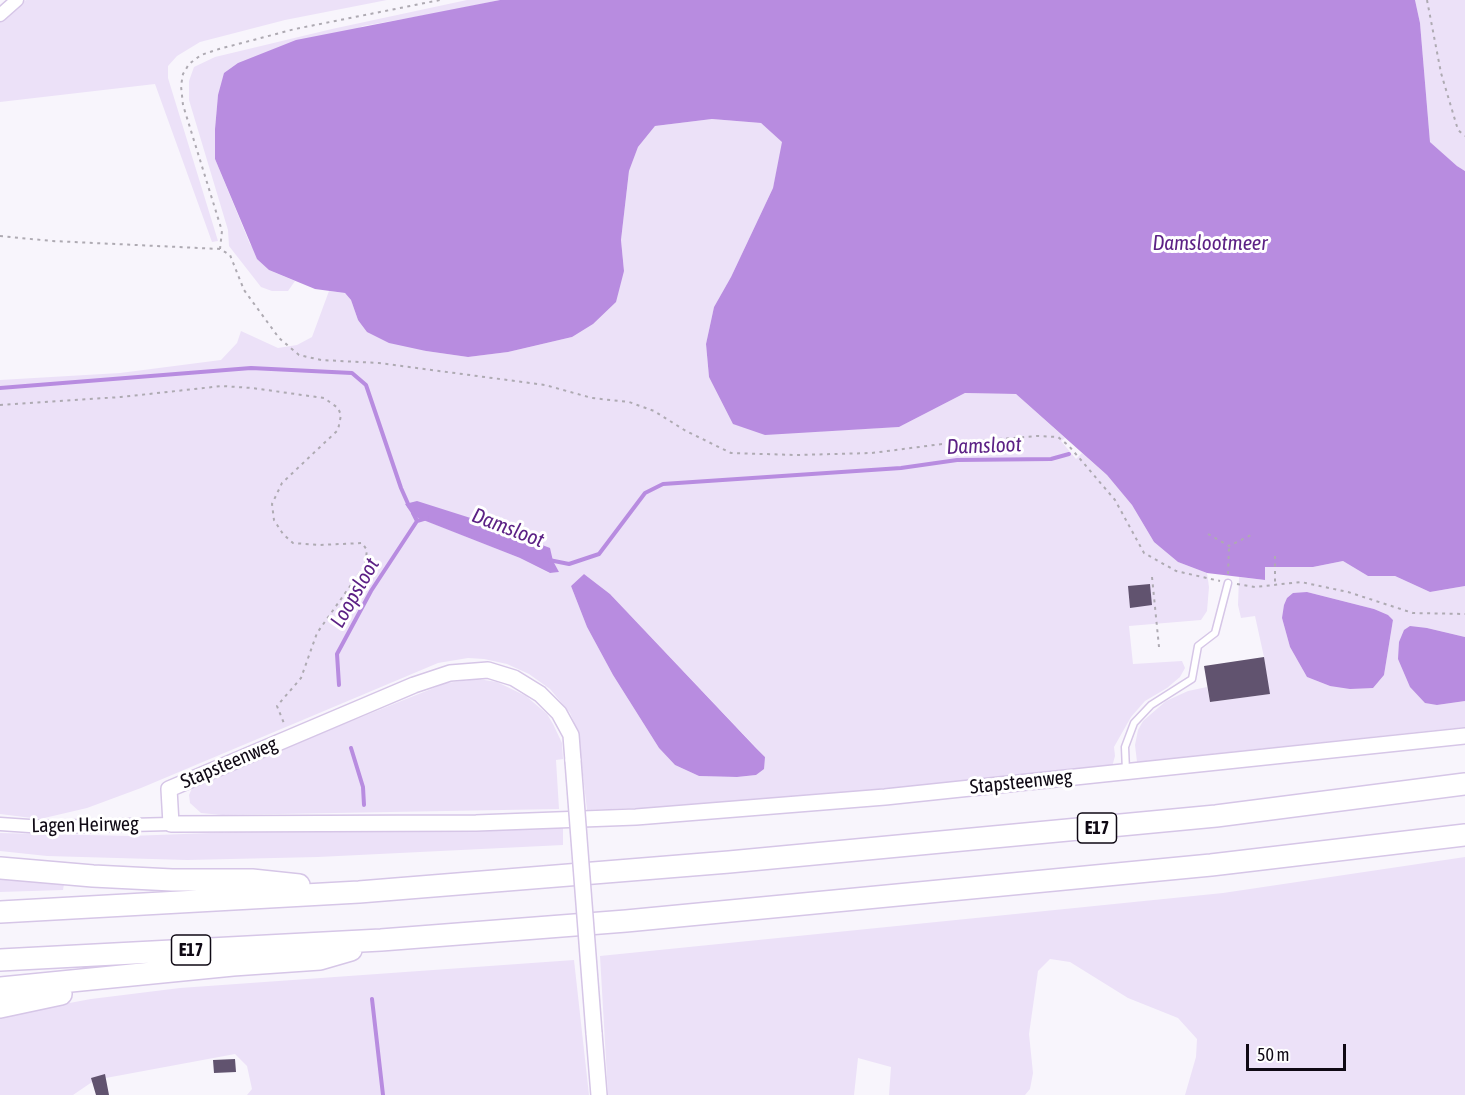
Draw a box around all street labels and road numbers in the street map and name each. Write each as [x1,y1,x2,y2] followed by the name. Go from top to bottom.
[177,732,281,794] street label: Stapsteenweg
[969,765,1073,799] street label: Stapsteenweg
[31,812,139,838] street label: Lagen Heirweg
[1078,813,1116,843] road number: E17
[172,935,210,965] road number: E17

